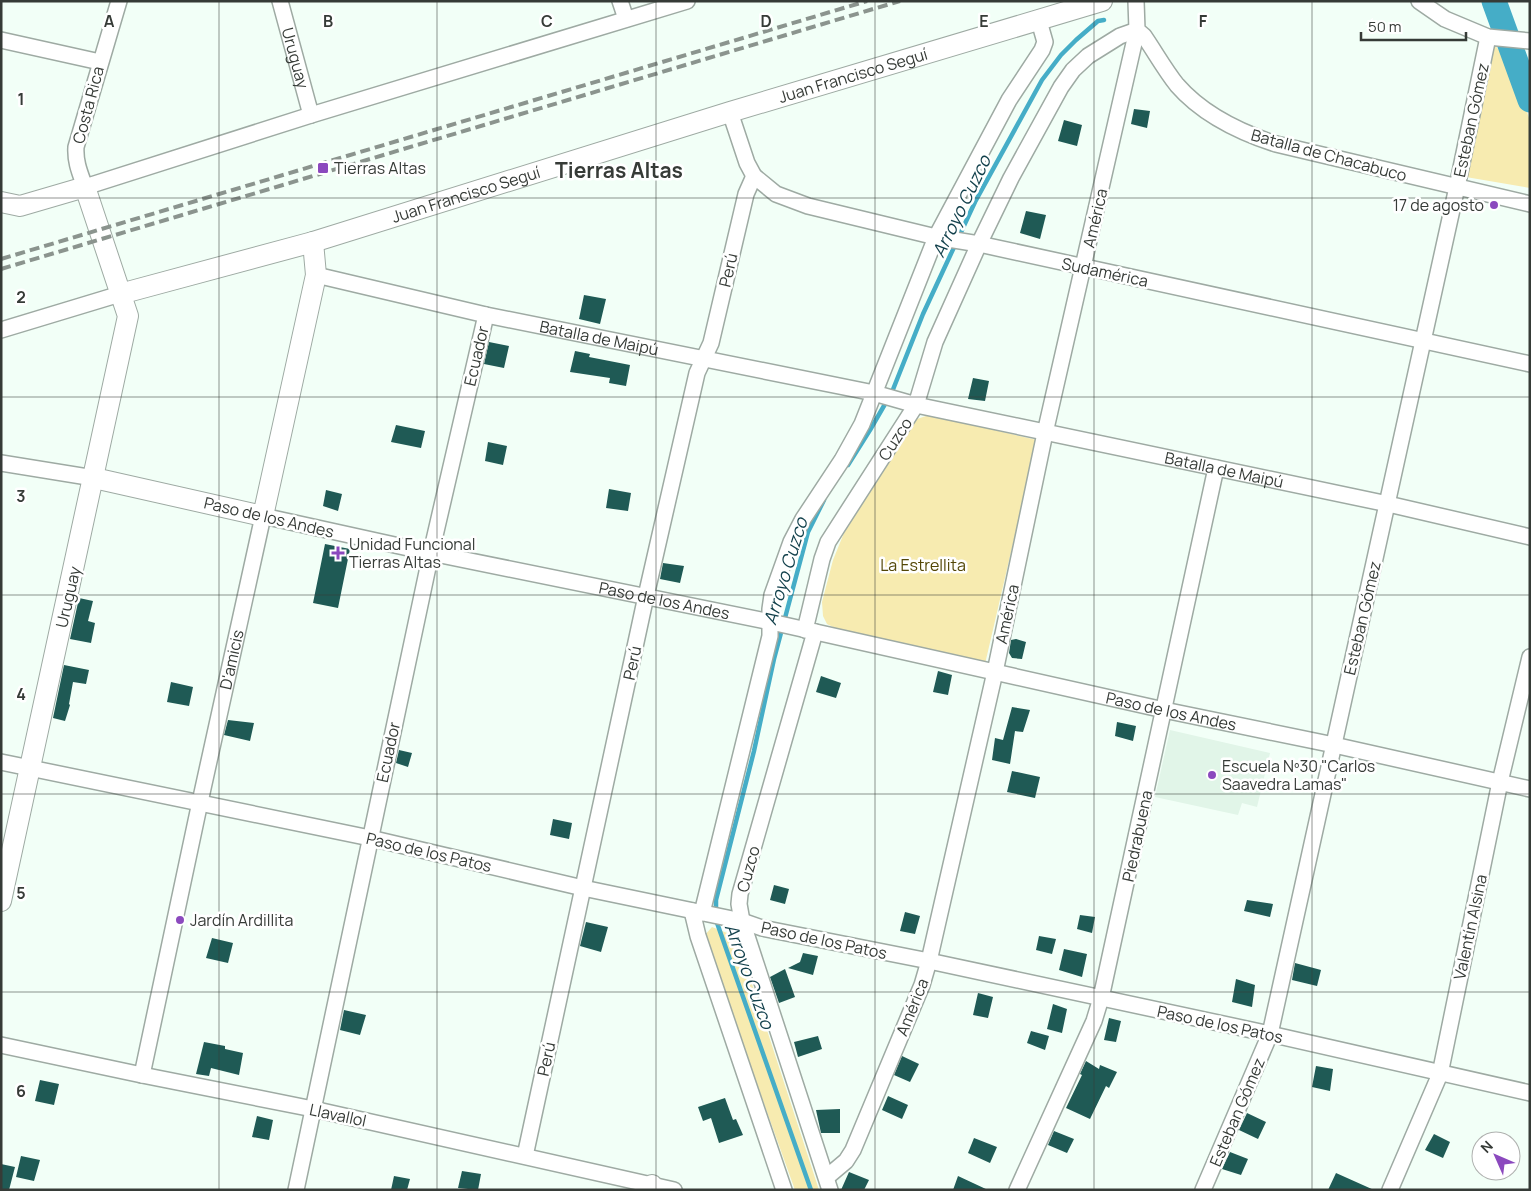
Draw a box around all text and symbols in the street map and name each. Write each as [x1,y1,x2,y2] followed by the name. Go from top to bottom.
[104,10,115,32] text: A
[323,10,333,32] text: B
[541,10,553,32] text: C
[760,10,772,32] text: D
[979,10,989,32] text: E
[1199,10,1208,32] text: F
[1361,10,1466,42] scale bar
[1368,16,1402,37] text: 50 m
[277,25,314,91] street label: Uruguay
[776,43,930,108] street label: Juan Francisco Seguí
[1448,61,1494,179] street label: Esteban Gómez
[67,64,109,146] street label: Costa Rica
[17,88,25,110] text: 1
[1249,124,1409,186] street label: Batalla de Chacabuco
[926,150,997,261] water label: Arroyo Cuzco
[555,156,683,184] district label: Tierras Altas
[334,157,426,179] place label: Tierras Altas
[316,161,330,175] marker: Tierras Altas
[389,161,543,228] street label: Juan Francisco Seguí
[1078,186,1112,250] street label: América
[1393,194,1484,216] place label: 17 de agosto
[1488,199,1500,211] marker: 17 de agosto
[713,251,743,289] street label: Perú
[1060,252,1150,292] street label: Sudamérica
[16,286,26,308] text: 2
[538,315,660,360] street label: Batalla de Maipú
[458,324,494,388] street label: Ecuador
[873,413,917,465] street label: Cuzco
[1163,446,1286,493] street label: Batalla de Maipú
[16,485,26,507] text: 3
[202,491,336,543] street label: Paso de los Andes
[757,513,813,627] water label: Arroyo Cuzco
[349,533,475,573] place label: Unidad Funcional Tierras Altas
[331,546,345,560] marker: Unidad Funcional Tierras Altas
[880,554,966,576] park label: La Estrellita
[1338,559,1386,677] street label: Esteban Gómez
[50,564,86,630] street label: Uruguay
[597,576,732,624] street label: Paso de los Andes
[990,582,1024,646] street label: América
[214,628,249,692] street label: D'amicis
[618,644,646,682] street label: Perú
[16,683,26,705] text: 4
[1104,686,1239,736] street label: Paso de los Andes
[371,720,405,784] street label: Ecuador
[1222,755,1375,795] place label: Escuela Nº30 "Carlos Saavedra Lamas"
[1206,769,1218,781] marker: Escuela Nº30 "Carlos Saavedra Lamas"
[1117,788,1157,884] street label: Piedrabuena
[364,827,494,877] street label: Paso de los Patos
[731,844,765,894] street label: Cuzco
[1448,872,1492,982] street label: Valentín Alsina
[16,882,26,904] text: 5
[190,909,293,931] place label: Jardín Ardillita
[174,914,186,926] marker: Jardín Ardillita
[759,916,889,964] street label: Paso de los Patos
[720,920,781,1033] water label: Arroyo Cuzco
[891,975,933,1039] street label: América
[1155,1000,1285,1048] street label: Paso de los Patos
[532,1040,560,1078] street label: Perú
[1204,1054,1270,1170] street label: Esteban Gómez
[16,1080,26,1102] text: 6
[307,1098,369,1132] street label: Llavallol
[1471,1131,1521,1181] north arrow
[1476,1136,1497,1157] text: N

